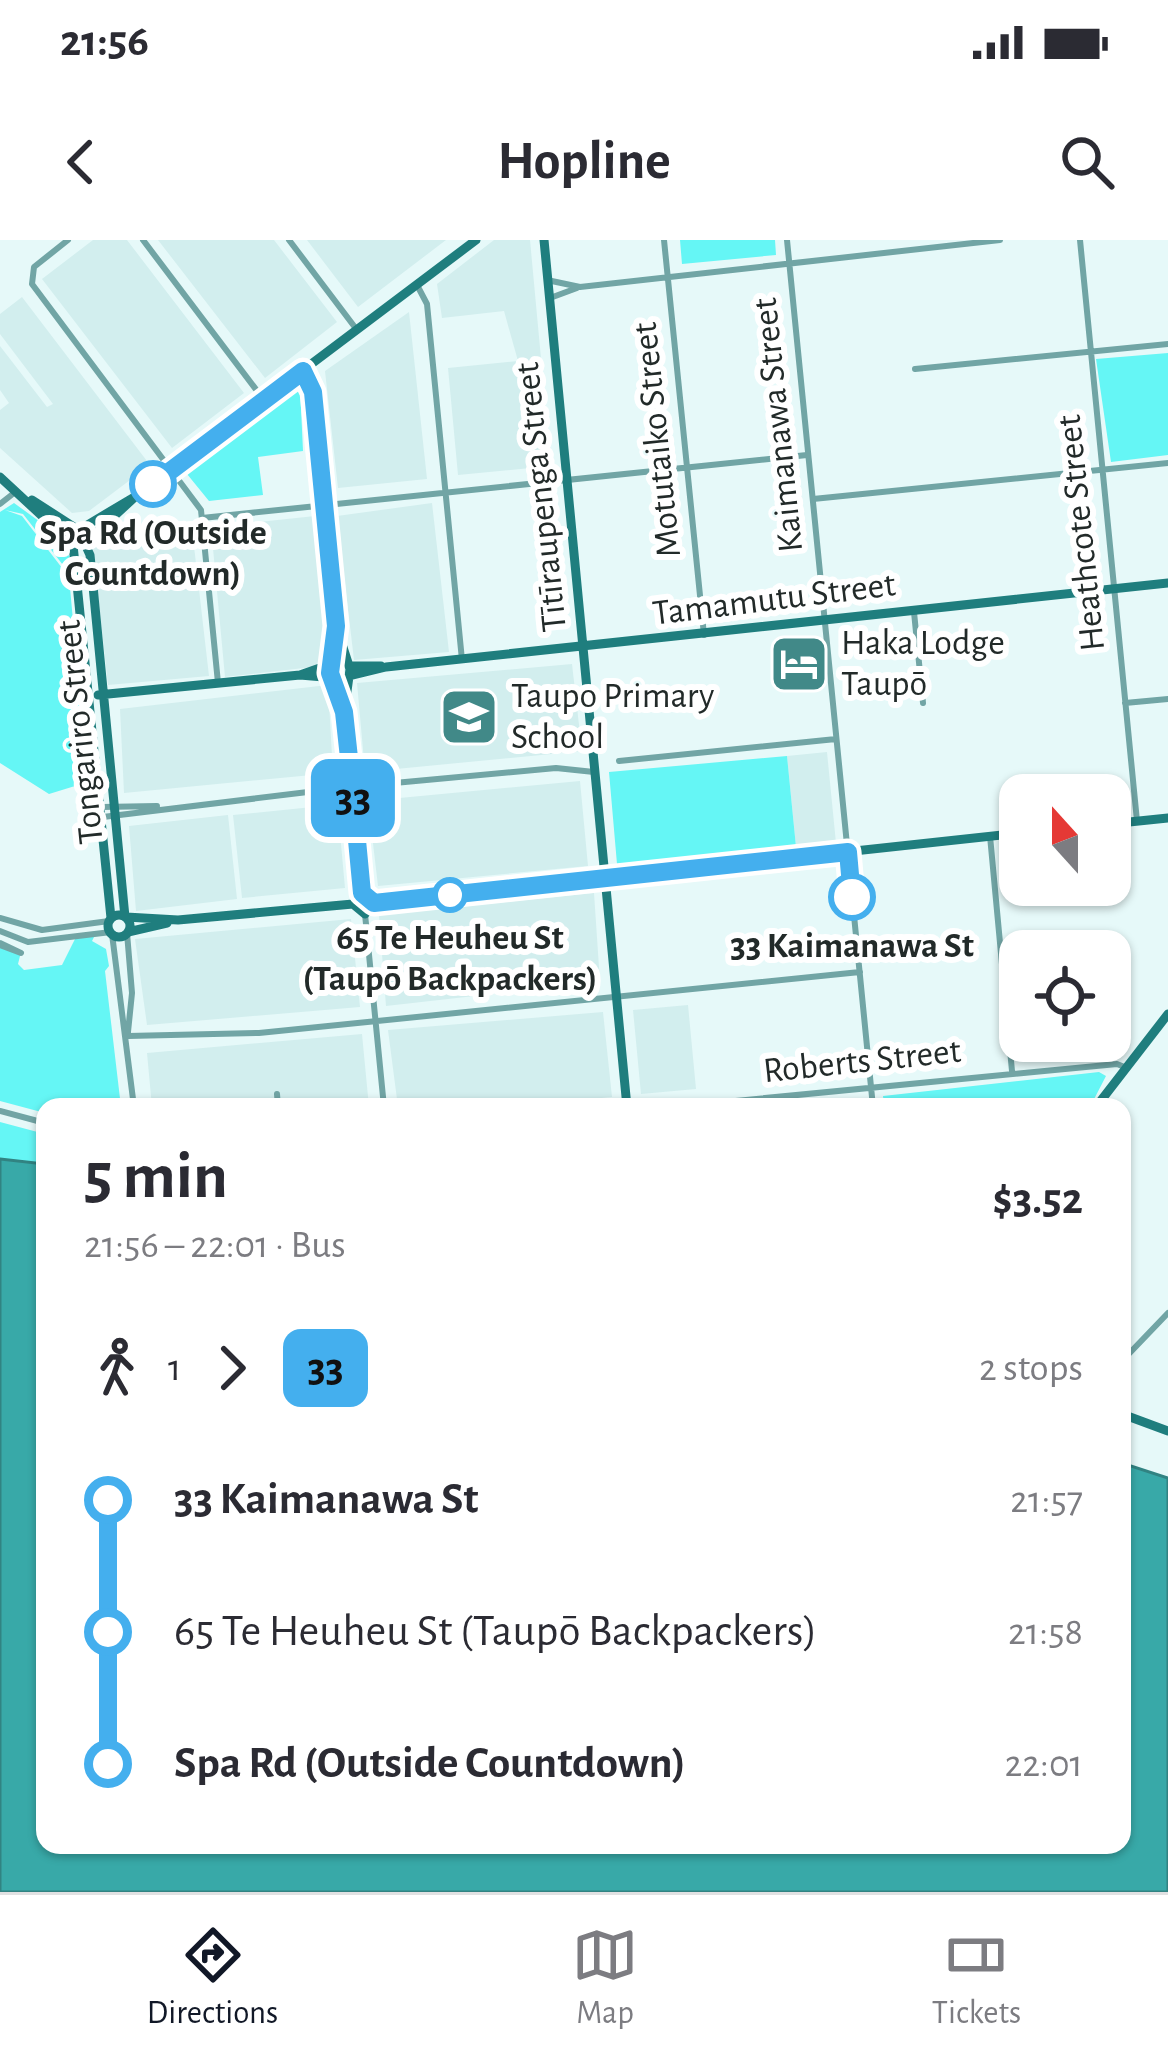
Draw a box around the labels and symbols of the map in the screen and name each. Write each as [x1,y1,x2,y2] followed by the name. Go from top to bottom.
[747,296,809,554] street label: Kaimanawa Street
[627,320,687,559] street label: Motutaiko Street
[509,360,573,633] street label: Tītīraupenga Street
[1051,413,1111,653] street label: Heathcote Street
[131,462,175,506] marker: Spa Rd (Outside Countdown)
[39,515,267,592] place label: Spa Rd (Outside Countdown)
[651,566,898,632] street label: Tamamutu Street
[50,618,110,846] street label: Tongariro Street
[841,625,1005,702] place label: Haka Lodge Taupō
[768,633,830,695] hotel icon: Haka Lodge Taupō
[511,678,714,755] place label: Taupo Primary School
[438,686,500,748] school or university icon: Taupo Primary School
[299,759,407,837] line badge: 33
[999,774,1131,906] north arrow
[830,875,874,919] marker: 33 Kaimanawa St
[434,879,466,911] marker: 65 Te Heuheu St (Taupō Backpackers)
[302,920,598,997] place label: 65 Te Heuheu St (Taupō Backpackers)
[730,928,974,964] place label: 33 Kaimanawa St
[761,1033,963,1089] street label: Roberts Street

